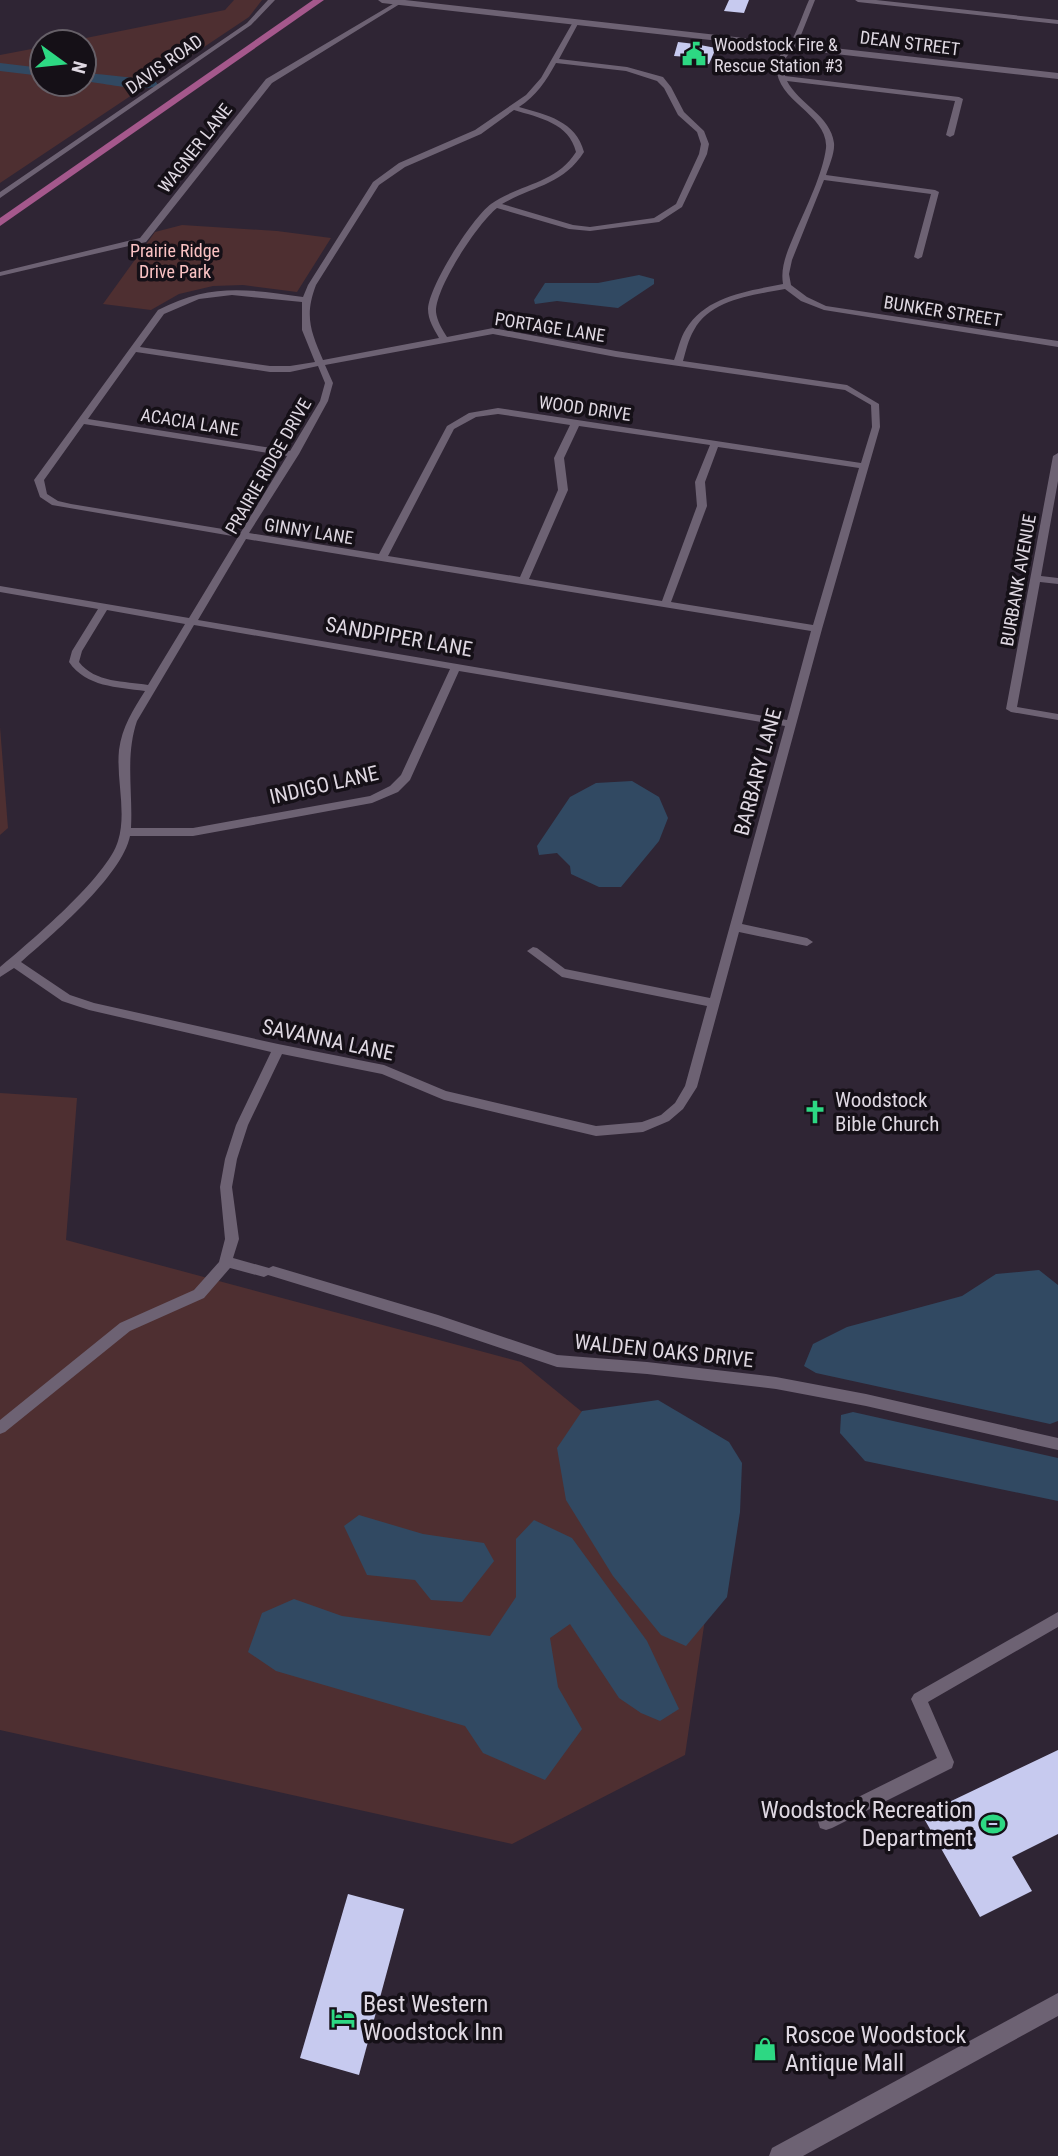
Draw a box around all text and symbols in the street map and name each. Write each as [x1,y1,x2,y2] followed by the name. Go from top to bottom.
[859,26,961,60] street label: DEAN STREET
[28,28,98,98] north arrow
[122,30,206,98] street label: DAVIS ROAD
[714,34,843,76] place label: Woodstock Fire & Rescue Station #3
[680,40,708,68] public building icon: Woodstock Fire & Rescue Station #3
[66,59,92,76] text: N
[154,99,236,197] street label: WAGNER LANE
[130,240,220,282] park label: Prairie Ridge Drive Park
[882,291,1004,331] street label: BUNKER STREET
[493,308,607,346] street label: PORTAGE LANE
[537,391,633,425] street label: WOOD DRIVE
[221,394,315,537] street label: PRAIRIE RIDGE DRIVE
[139,404,241,440] street label: ACACIA LANE
[996,512,1040,648] street label: BURBANK AVENUE
[263,514,355,548] street label: GINNY LANE
[324,612,474,662] street label: SANDPIPER LANE
[730,706,786,838] street label: BARBARY LANE
[267,761,381,809] street label: INDIGO LANE
[260,1014,396,1066] street label: SAVANNA LANE
[835,1088,939,1136] place label: Woodstock Bible Church
[801,1098,829,1126] church icon: Woodstock Bible Church
[573,1330,755,1372] street label: WALDEN OAKS DRIVE
[761,1796,973,1852] place label: Woodstock Recreation Department
[979,1810,1007,1838] sports icon: Woodstock Recreation Department
[363,1990,503,2046] place label: Best Western Woodstock Inn
[329,2004,357,2032] hotel icon: Best Western Woodstock Inn
[785,2021,966,2077] place label: Roscoe Woodstock Antique Mall
[751,2035,779,2063] shop icon: Roscoe Woodstock Antique Mall

